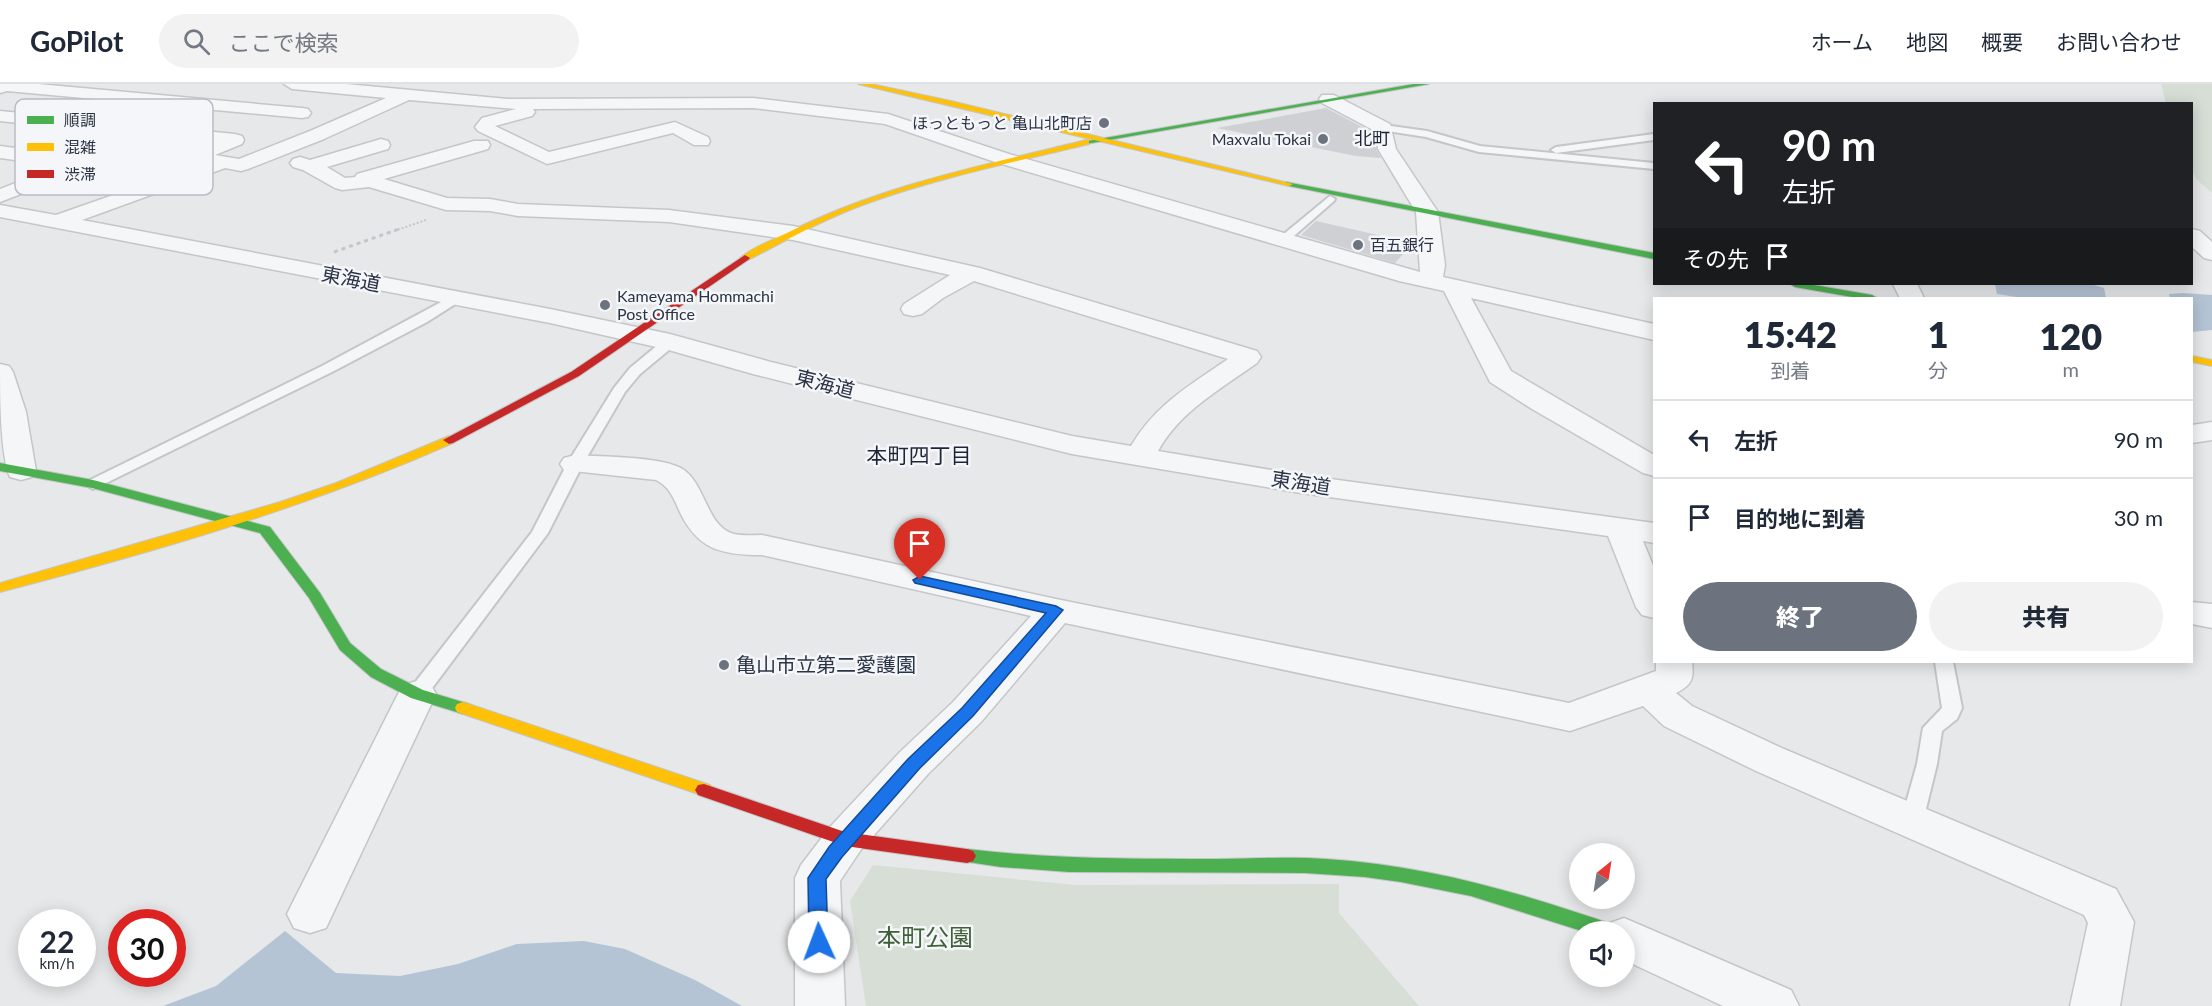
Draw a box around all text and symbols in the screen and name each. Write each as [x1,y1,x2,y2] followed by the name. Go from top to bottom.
[159,14,579,68] search box
[30,24,123,58] text: GoPilot
[180,25,213,58] icon: search
[228,29,338,56] text: ここで検索
[1811,29,1873,54] text: ホーム
[1906,29,1948,54] text: 地図
[1981,29,2023,54] text: 概要
[2056,29,2182,54] text: お問い合わせ
[15,99,213,195] legend
[64,110,96,129] text: 順調
[912,113,1092,132] place label: ほっともっと 亀山北町店
[1097,116,1111,130] marker: ほっともっと 亀山北町店
[1782,120,1876,170] text: 90 m
[1683,126,1761,204] icon: left
[1354,127,1390,149] district label: 北町
[1212,129,1311,148] place label: Maxvalu Tokai
[1316,132,1330,146] marker: Maxvalu Tokai
[64,137,96,156] text: 混雑
[64,164,96,183] text: 渋滞
[1782,175,1836,208] text: 左折
[1370,235,1434,254] place label: 百五銀行
[1351,238,1365,252] marker: 百五銀行
[1761,240,1794,273] icon: arrive
[1683,245,1749,272] text: その先
[319,261,383,296] street label: 東海道
[617,286,774,323] place label: Kameyama Hommachi Post Office
[598,298,612,312] marker: Kameyama Hommachi Post Office
[1744,312,1837,356] text: 15:42
[1928,312,1949,356] text: 1
[2039,314,2102,358] text: 120
[2063,357,2079,381] text: m
[1770,358,1810,382] text: 到着
[1928,358,1948,382] text: 分
[793,364,857,402] street label: 東海道
[1683,423,1716,456] icon: left
[2114,426,2163,453] text: 90 m
[1734,427,1778,454] text: 左折
[867,442,972,467] district label: 本町四丁目
[1270,465,1333,499] street label: 東海道
[1683,501,1716,534] icon: arrive
[2114,504,2163,531] text: 30 m
[1734,505,1866,532] text: 目的地に到着
[894,518,945,580] pin
[903,527,936,560] icon: arrive
[1683,582,1917,651] button: 終了
[1929,582,2163,651] button: 共有
[736,652,916,676] place label: 亀山市立第二愛護園
[717,658,731,672] marker: 亀山市立第二愛護園
[1569,843,1635,909] north arrow
[1569,843,1635,987] map controls
[108,909,186,987] speed limit sign: 30
[787,910,851,974] position arrow
[1569,921,1635,987] button: sound
[877,922,973,951] park label: 本町公園
[40,923,74,959] text: 22
[39,954,75,972] text: km/h

